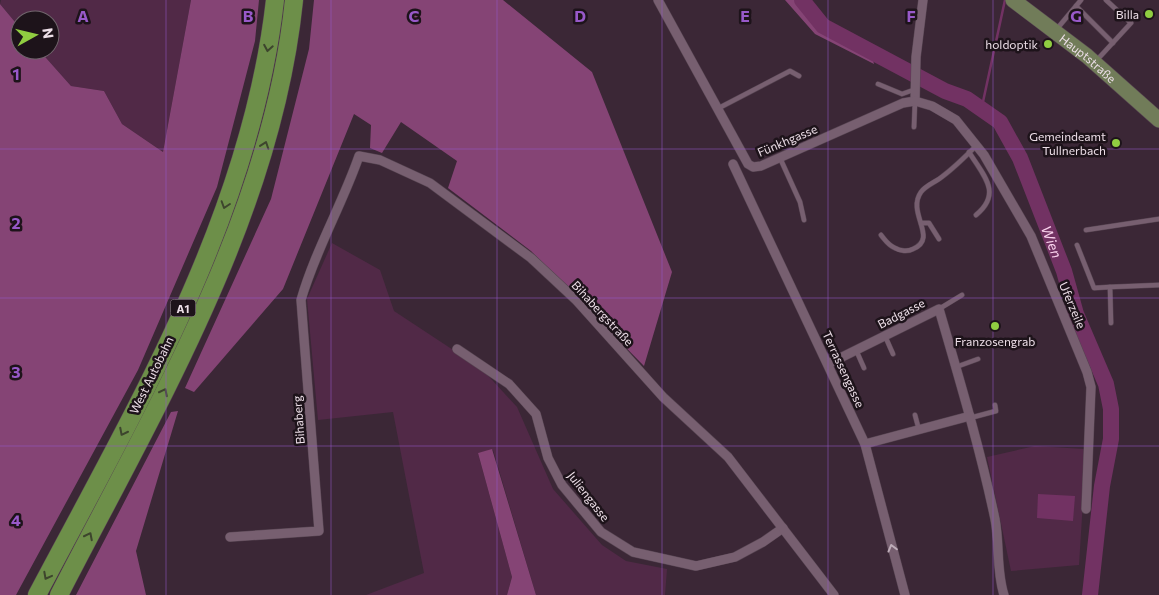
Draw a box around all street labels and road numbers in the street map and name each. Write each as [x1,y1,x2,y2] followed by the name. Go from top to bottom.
[1057,31,1119,86] street label: Hauptstraße
[755,121,819,159] street label: Fünkhgasse
[569,278,637,348] street label: Bihabergstraße
[1057,280,1089,330] street label: Uferzeile
[875,295,927,331] street label: Badgasse
[170,300,196,316] road number: A1
[820,328,868,410] street label: Terrassengasse
[126,334,176,416] street label: West Autobahn
[289,395,307,445] street label: Bihaberg
[564,468,613,524] street label: Juliengasse

